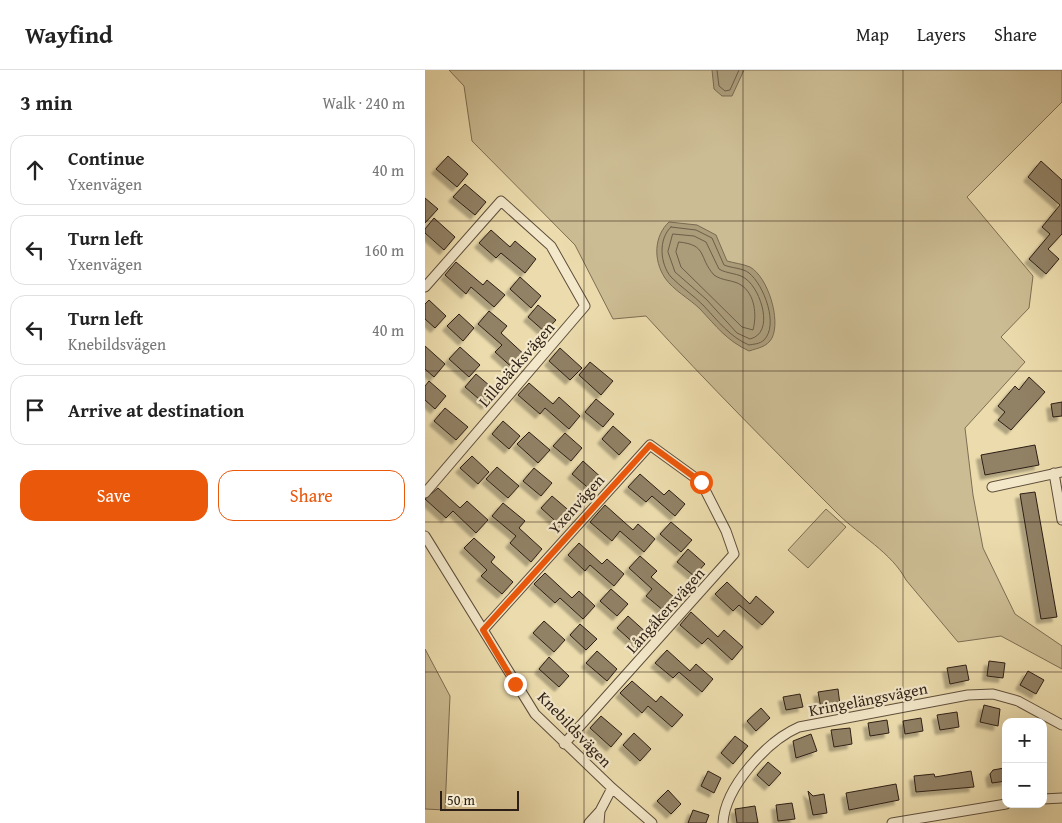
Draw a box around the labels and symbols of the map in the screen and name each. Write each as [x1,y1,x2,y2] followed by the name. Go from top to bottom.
[472,316,560,412] street label: Lillebäcksvägen
[542,468,610,540] street label: Yxenvägen
[690,471,713,494] route start
[620,562,710,658] street label: Långåkersvägen
[504,673,527,696] route end
[807,676,929,722] street label: Kringelängsvägen
[532,685,618,773] street label: Knebildsvägen
[440,788,519,811] scale bar

